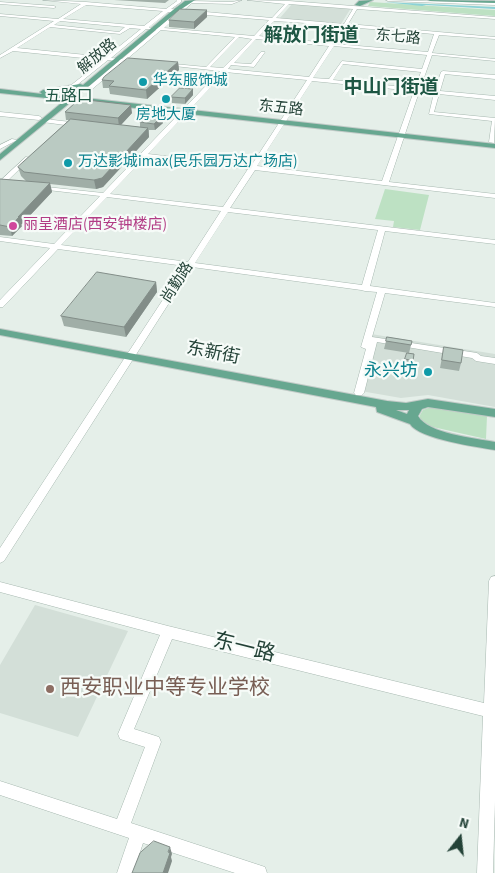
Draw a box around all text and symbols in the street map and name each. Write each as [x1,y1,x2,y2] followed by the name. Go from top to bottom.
[264,26,358,48] district label: 解放门街道
[375,27,421,49] street label: 东七路
[75,36,121,78] street label: 解放路
[153,73,228,91] place label: 华东服饰城
[137,76,149,88] marker: 华东服饰城
[344,78,438,100] district label: 中山门街道
[45,87,93,107] district label: 五路口
[160,93,172,105] marker: 房地大厦
[258,98,304,120] street label: 东五路
[136,107,196,125] place label: 房地大厦
[78,154,297,172] place label: 万达影城imax(民乐园万达广场店)
[62,157,74,169] marker: 万达影城imax(民乐园万达广场店)
[23,217,167,235] place label: 丽呈酒店(西安钟楼店)
[7,220,19,232] marker: 丽呈酒店(西安钟楼店)
[158,259,198,307] street label: 尚勤路
[184,338,242,370] street label: 东新街
[364,361,418,383] place label: 永兴坊
[422,366,434,378] marker: 永兴坊
[210,629,278,669] street label: 东一路
[60,676,270,702] place label: 西安职业中等专业学校
[44,683,56,695] marker: 西安职业中等专业学校
[435,813,485,863] north arrow
[457,813,471,834] text: N

